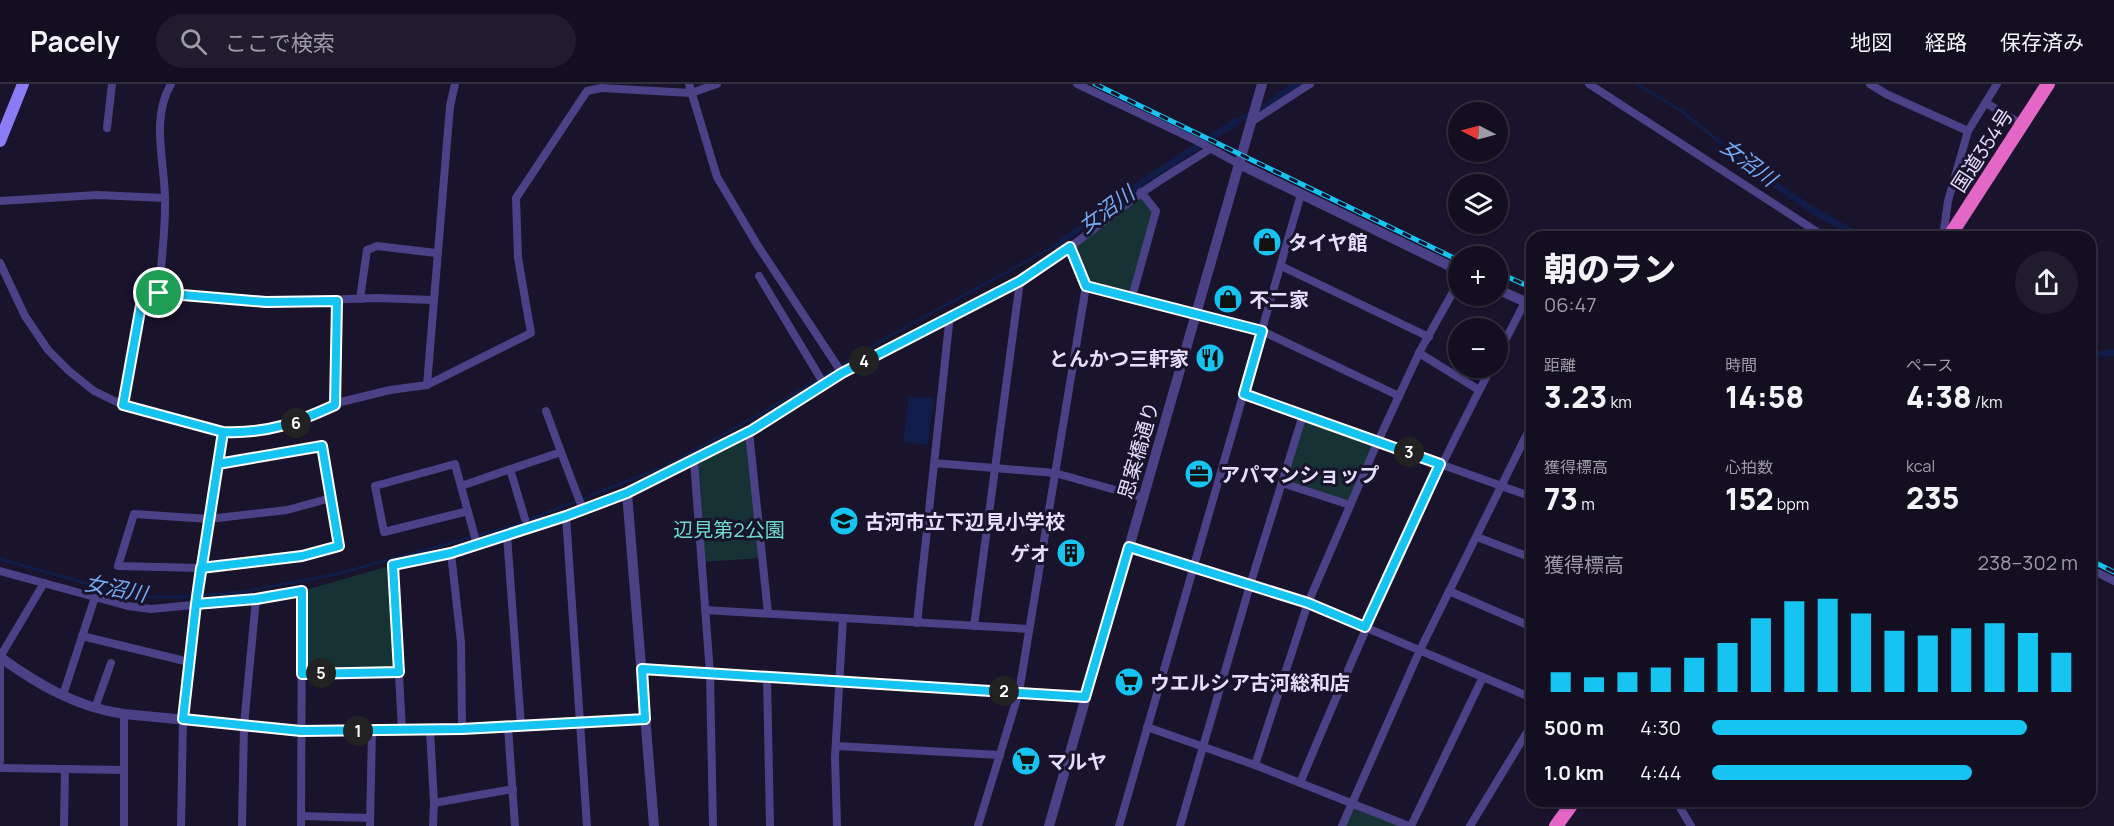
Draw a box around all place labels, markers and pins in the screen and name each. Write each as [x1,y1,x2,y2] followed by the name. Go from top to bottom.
[1251,226,1283,258] shop icon: タイヤ館
[1288,229,1367,256] place label: タイヤ館
[133,267,184,318] pin
[1212,283,1244,315] shop icon: 不二家
[1249,286,1309,313] place label: 不二家
[1194,342,1226,374] restaurant icon: とんかつ三軒家
[1049,345,1189,372] place label: とんかつ三軒家
[849,346,879,376] pin: 4
[281,408,311,438] pin: 6
[1394,437,1424,467] pin: 3
[1183,458,1215,490] office icon: アパマンショップ
[1220,461,1380,488] place label: アパマンショップ
[828,505,860,537] school or university icon: 古河市立下辺見小学校
[865,508,1065,535] place label: 古河市立下辺見小学校
[1055,537,1087,569] building icon: ゲオ
[1010,540,1050,567] place label: ゲオ
[306,658,336,688] pin: 5
[1113,666,1145,698] supermarket icon: ウエルシア古河総和店
[1150,669,1350,696] place label: ウエルシア古河総和店
[989,676,1019,706] pin: 2
[343,716,373,746] pin: 1
[1010,745,1042,777] supermarket icon: マルヤ
[1047,748,1107,775] place label: マルヤ

